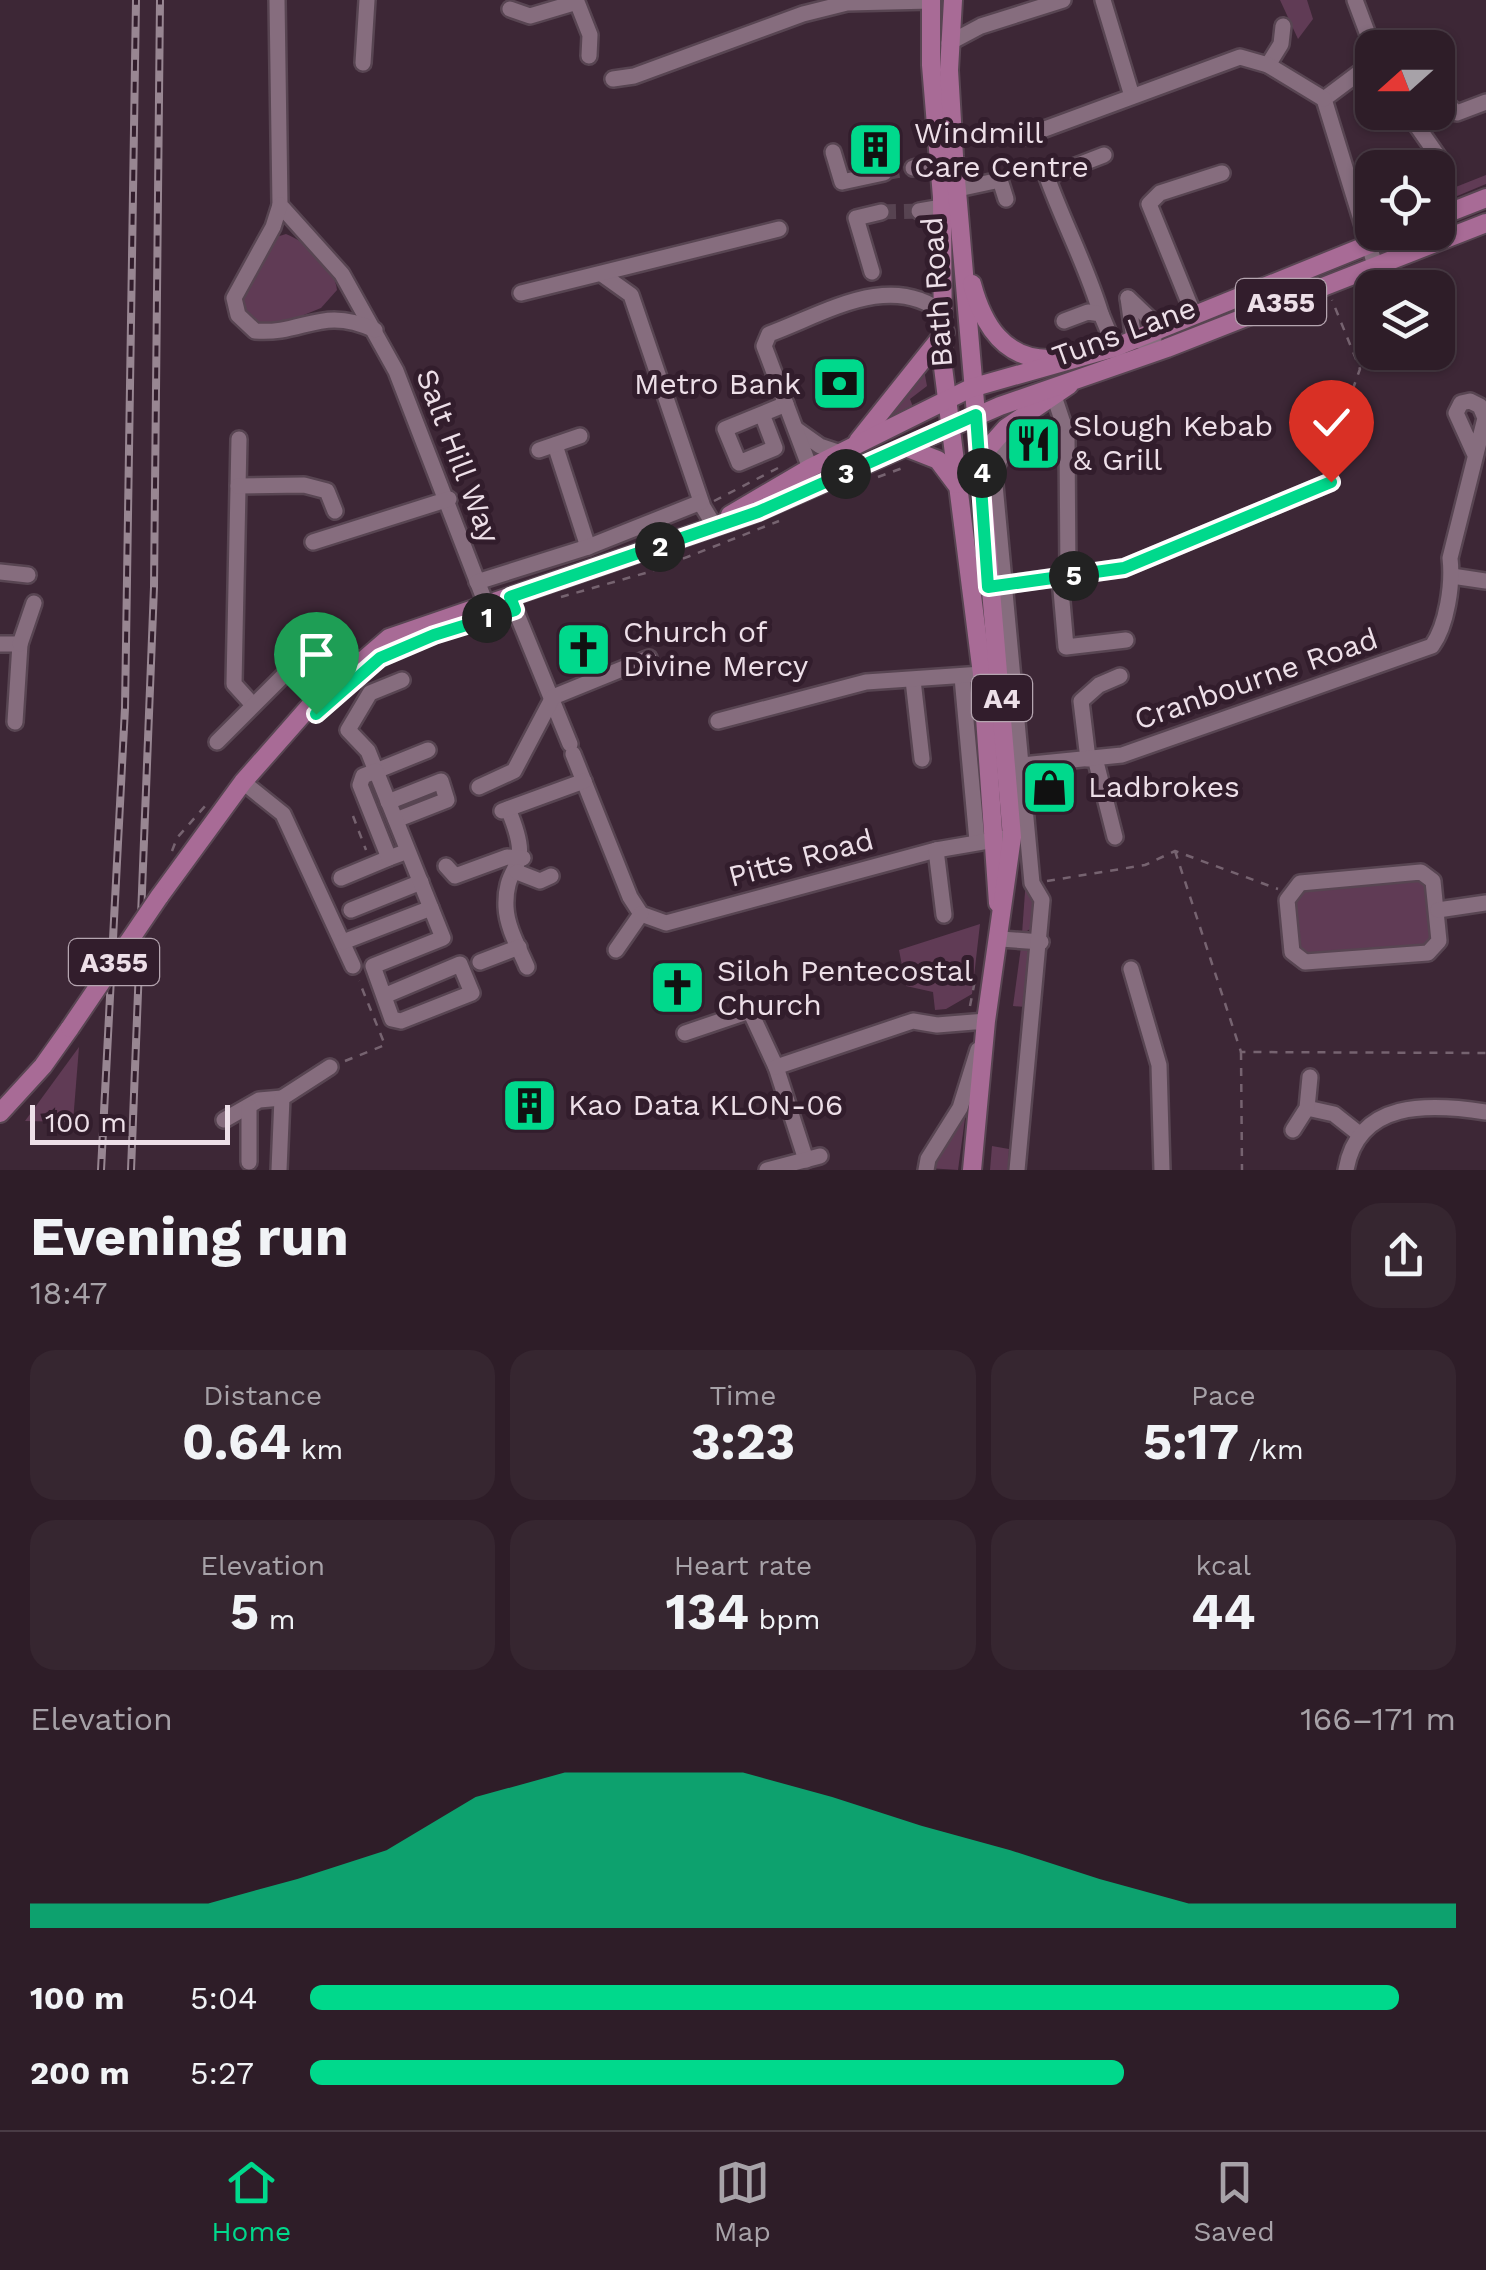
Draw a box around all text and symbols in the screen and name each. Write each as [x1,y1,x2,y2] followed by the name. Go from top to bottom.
[1355,30,1455,130] north arrow
[1355,30,1455,370] map controls
[914,115,1089,184] place label: Windmill Care Centre
[845,120,905,180] building icon: Windmill Care Centre
[1355,150,1455,250] button: locate
[914,216,959,368] street label: Bath Road
[1355,270,1455,370] button: layers
[1236,279,1326,325] road number: A355
[1047,289,1200,374] street label: Tuns Lane
[810,354,870,414] bank icon: Metro Bank
[409,364,508,548] street label: Salt Hill Way
[634,366,801,401] place label: Metro Bank
[1289,380,1374,483] pin
[1304,395,1359,450] icon: check
[1073,408,1273,477] place label: Slough Kebab & Grill
[1004,413,1064,473] restaurant icon: Slough Kebab & Grill
[957,448,1007,498] pin: 4
[821,449,871,499] pin: 3
[973,456,991,489] text: 4
[838,457,854,490] text: 3
[635,522,685,572] pin: 2
[652,530,668,563] text: 2
[1049,551,1099,601] pin: 5
[1066,559,1082,592] text: 5
[462,593,512,643] pin: 1
[481,601,493,634] text: 1
[274,612,359,715] pin
[623,614,809,683] place label: Church of Divine Mercy
[554,619,614,679] church icon: Church of Divine Mercy
[1130,620,1382,737] street label: Cranbourne Road
[289,627,344,682] icon: arrive
[972,675,1032,721] road number: A4
[1019,757,1079,817] shop icon: Ladbrokes
[1088,769,1240,804] place label: Ladbrokes
[724,821,877,894] street label: Pitts Road
[69,939,159,985] road number: A355
[717,953,973,1022] place label: Siloh Pentecostal Church
[648,958,708,1018] church icon: Siloh Pentecostal Church
[499,1075,559,1135] building icon: Kao Data KLON-06
[568,1087,843,1122] place label: Kao Data KLON-06
[30,1100,230,1144] scale bar
[45,1106,127,1139] text: 100 m
[1351,1203,1456,1308] button: share
[30,1204,349,1268] text: Evening run
[30,1274,108,1312] text: 18:47
[203,1379,322,1412] text: Distance
[710,1379,776,1412] text: Time
[1191,1379,1256,1412] text: Pace
[182,1412,291,1471] text: 0.64
[691,1412,795,1471] text: 3:23
[1143,1412,1239,1471] text: 5:17
[291,1433,343,1466] text: km
[1239,1433,1304,1466] text: /km
[200,1549,325,1582] text: Elevation
[674,1549,812,1582] text: Heart rate
[1196,1549,1251,1582] text: kcal
[230,1582,259,1641] text: 5
[666,1582,749,1641] text: 134
[1191,1582,1256,1641] text: 44
[259,1603,295,1636] text: m
[749,1603,820,1636] text: bpm
[30,1700,173,1738] text: Elevation
[1300,1700,1456,1738] text: 166–171 m
[30,1979,124,2017] text: 100 m
[190,1979,258,2017] text: 5:04
[30,2054,130,2092] text: 200 m
[190,2054,254,2092] text: 5:27
[211,2155,291,2248] tab: Home
[714,2155,771,2248] tab: Map
[1193,2155,1275,2248] tab: Saved

